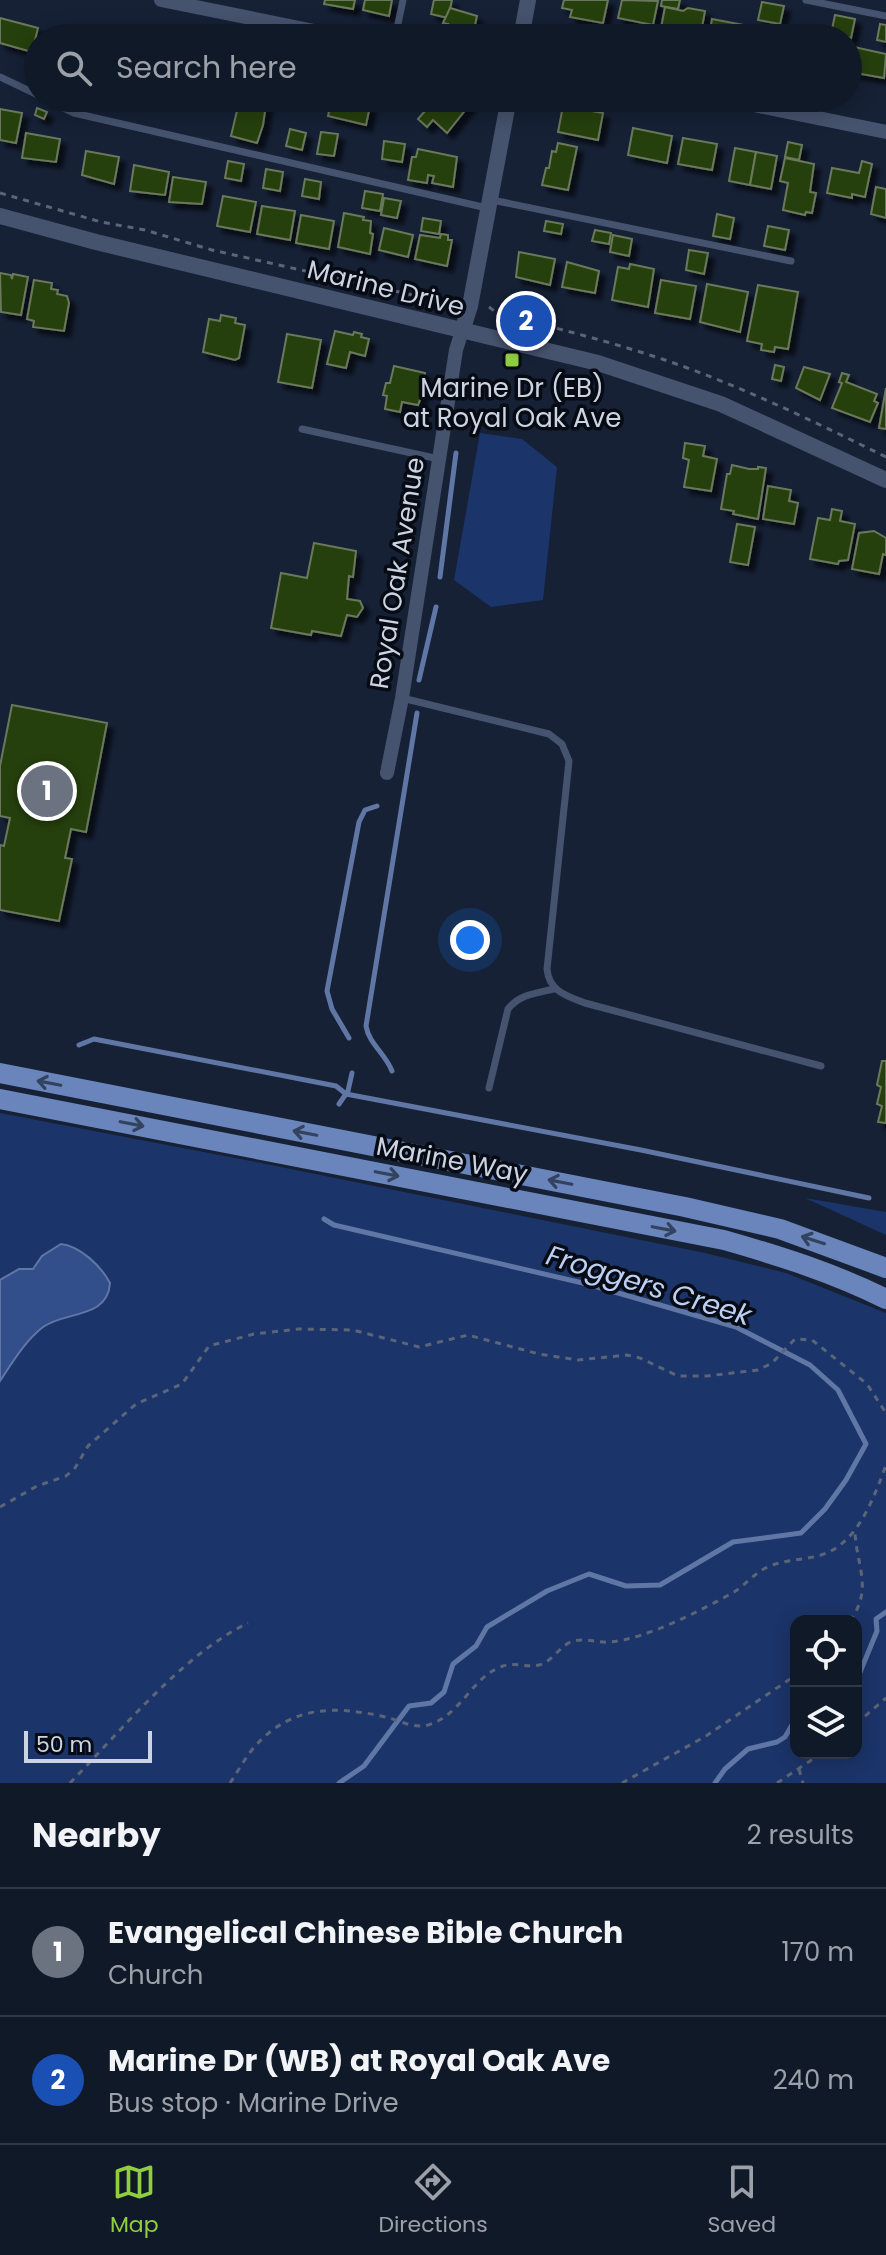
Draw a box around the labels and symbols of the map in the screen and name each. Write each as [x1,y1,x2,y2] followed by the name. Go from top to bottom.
[304,251,468,325] street label: Marine Drive
[500,291,552,351] pin: 2
[503,351,521,369] marker: Marine Dr (EB) at Royal Oak Ave
[403,370,621,436] place label: Marine Dr (EB) at Royal Oak Ave
[361,455,433,691] street label: Royal Oak Avenue
[21,761,73,821] pin: 1
[450,920,490,960] your location
[37,1074,63,1089] one-way arrow
[118,1118,144,1133] one-way arrow
[292,1124,318,1139] one-way arrow
[373,1128,531,1192] street label: Marine Way
[374,1167,399,1182] one-way arrow
[548,1174,573,1189] one-way arrow
[651,1222,677,1237] one-way arrow
[801,1231,826,1246] one-way arrow
[542,1236,758,1336] water label: Froggers Creek
[24,1727,152,1763] scale bar

